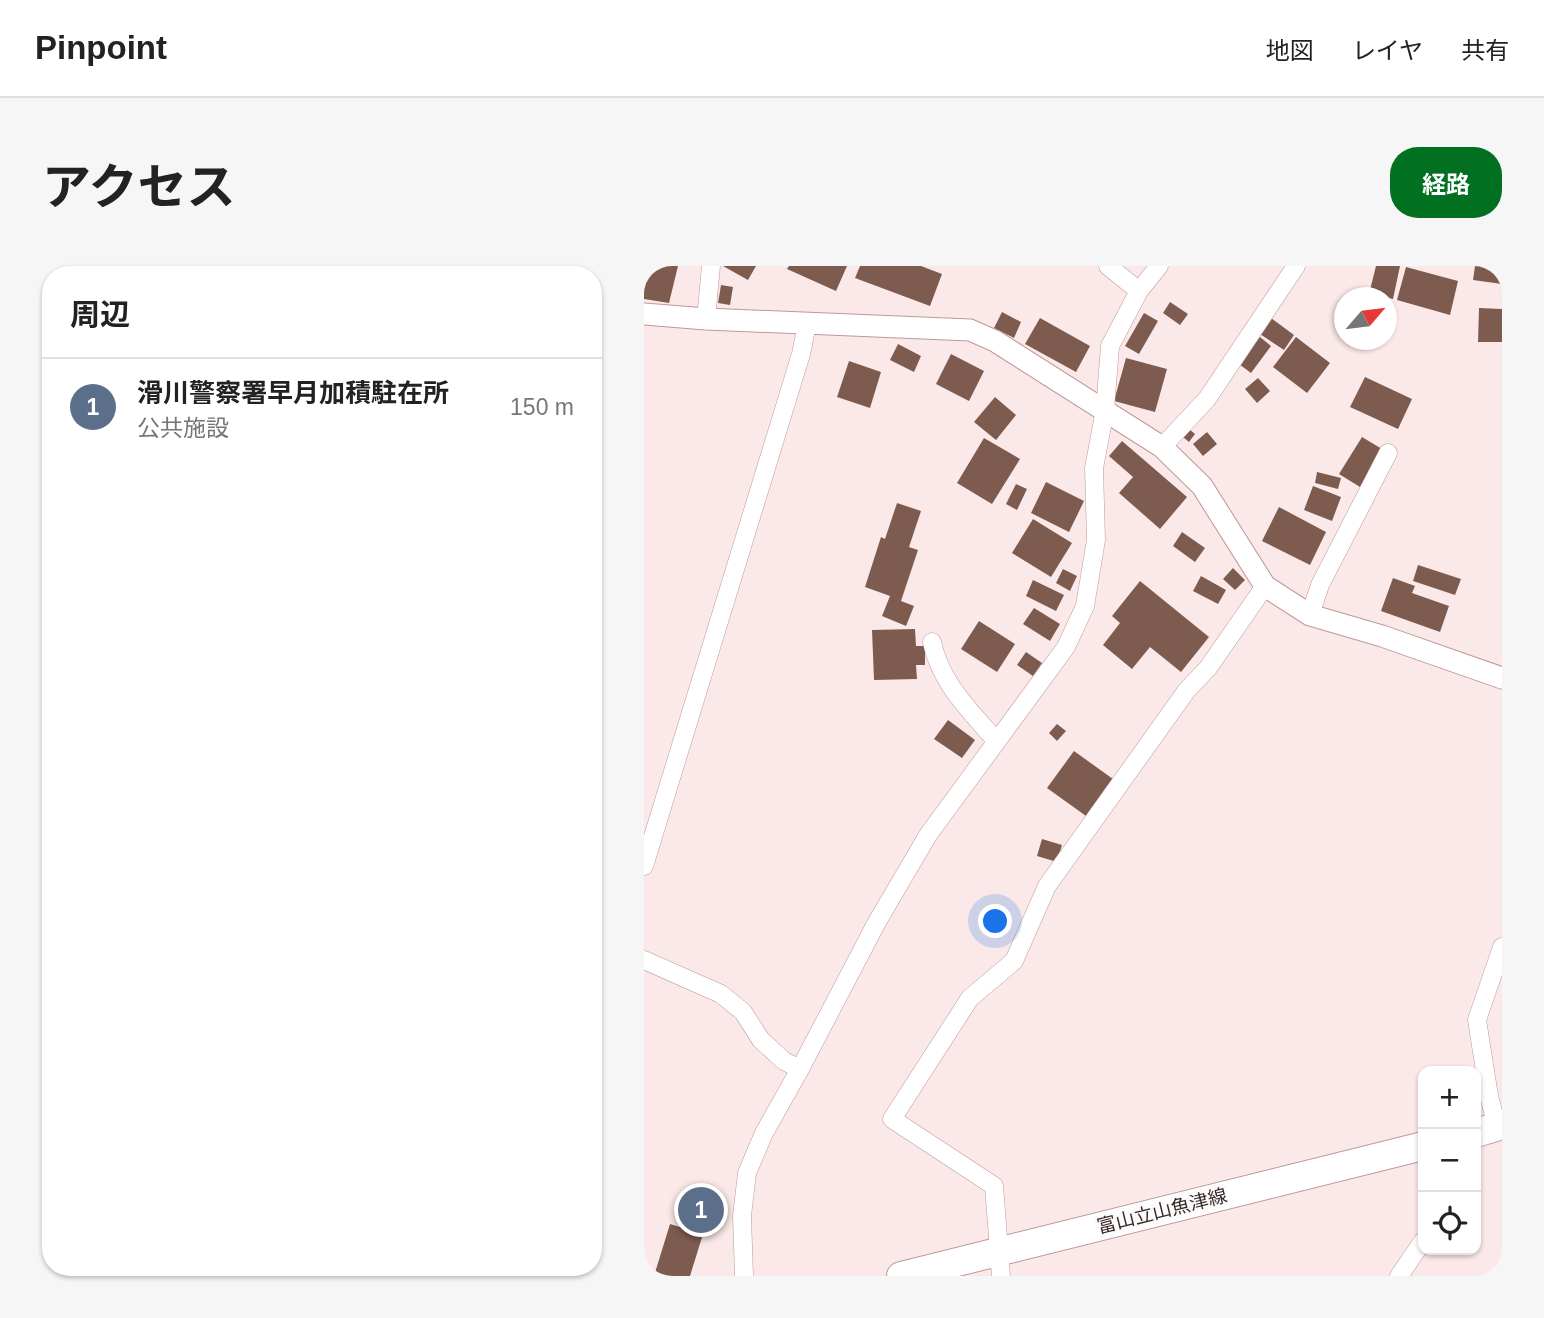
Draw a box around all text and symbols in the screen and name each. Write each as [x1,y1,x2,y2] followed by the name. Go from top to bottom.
[35,29,167,66] text: Pinpoint
[1266,37,1314,64] text: 地図
[1352,37,1423,64] text: レイヤ
[1461,37,1509,64] text: 共有
[1390,147,1502,218] button: 経路
[42,160,236,214] text: アクセス
[1334,287,1397,350] north arrow
[70,298,130,331] text: 周辺
[137,378,449,408] text: 滑川警察署早月加積駐在所
[87,394,99,420] text: 1
[510,394,574,420] text: 150 m
[137,415,229,441] text: 公共施設
[978,904,1012,938] your location
[1418,1066,1481,1255] map controls
[1418,1066,1481,1129] button: +
[1418,1129,1481,1192] button: −
[678,1184,724,1236] pin: 1
[1095,1185,1229,1237] street label: 富山立山魚津線
[1418,1192,1481,1255] button: locate

